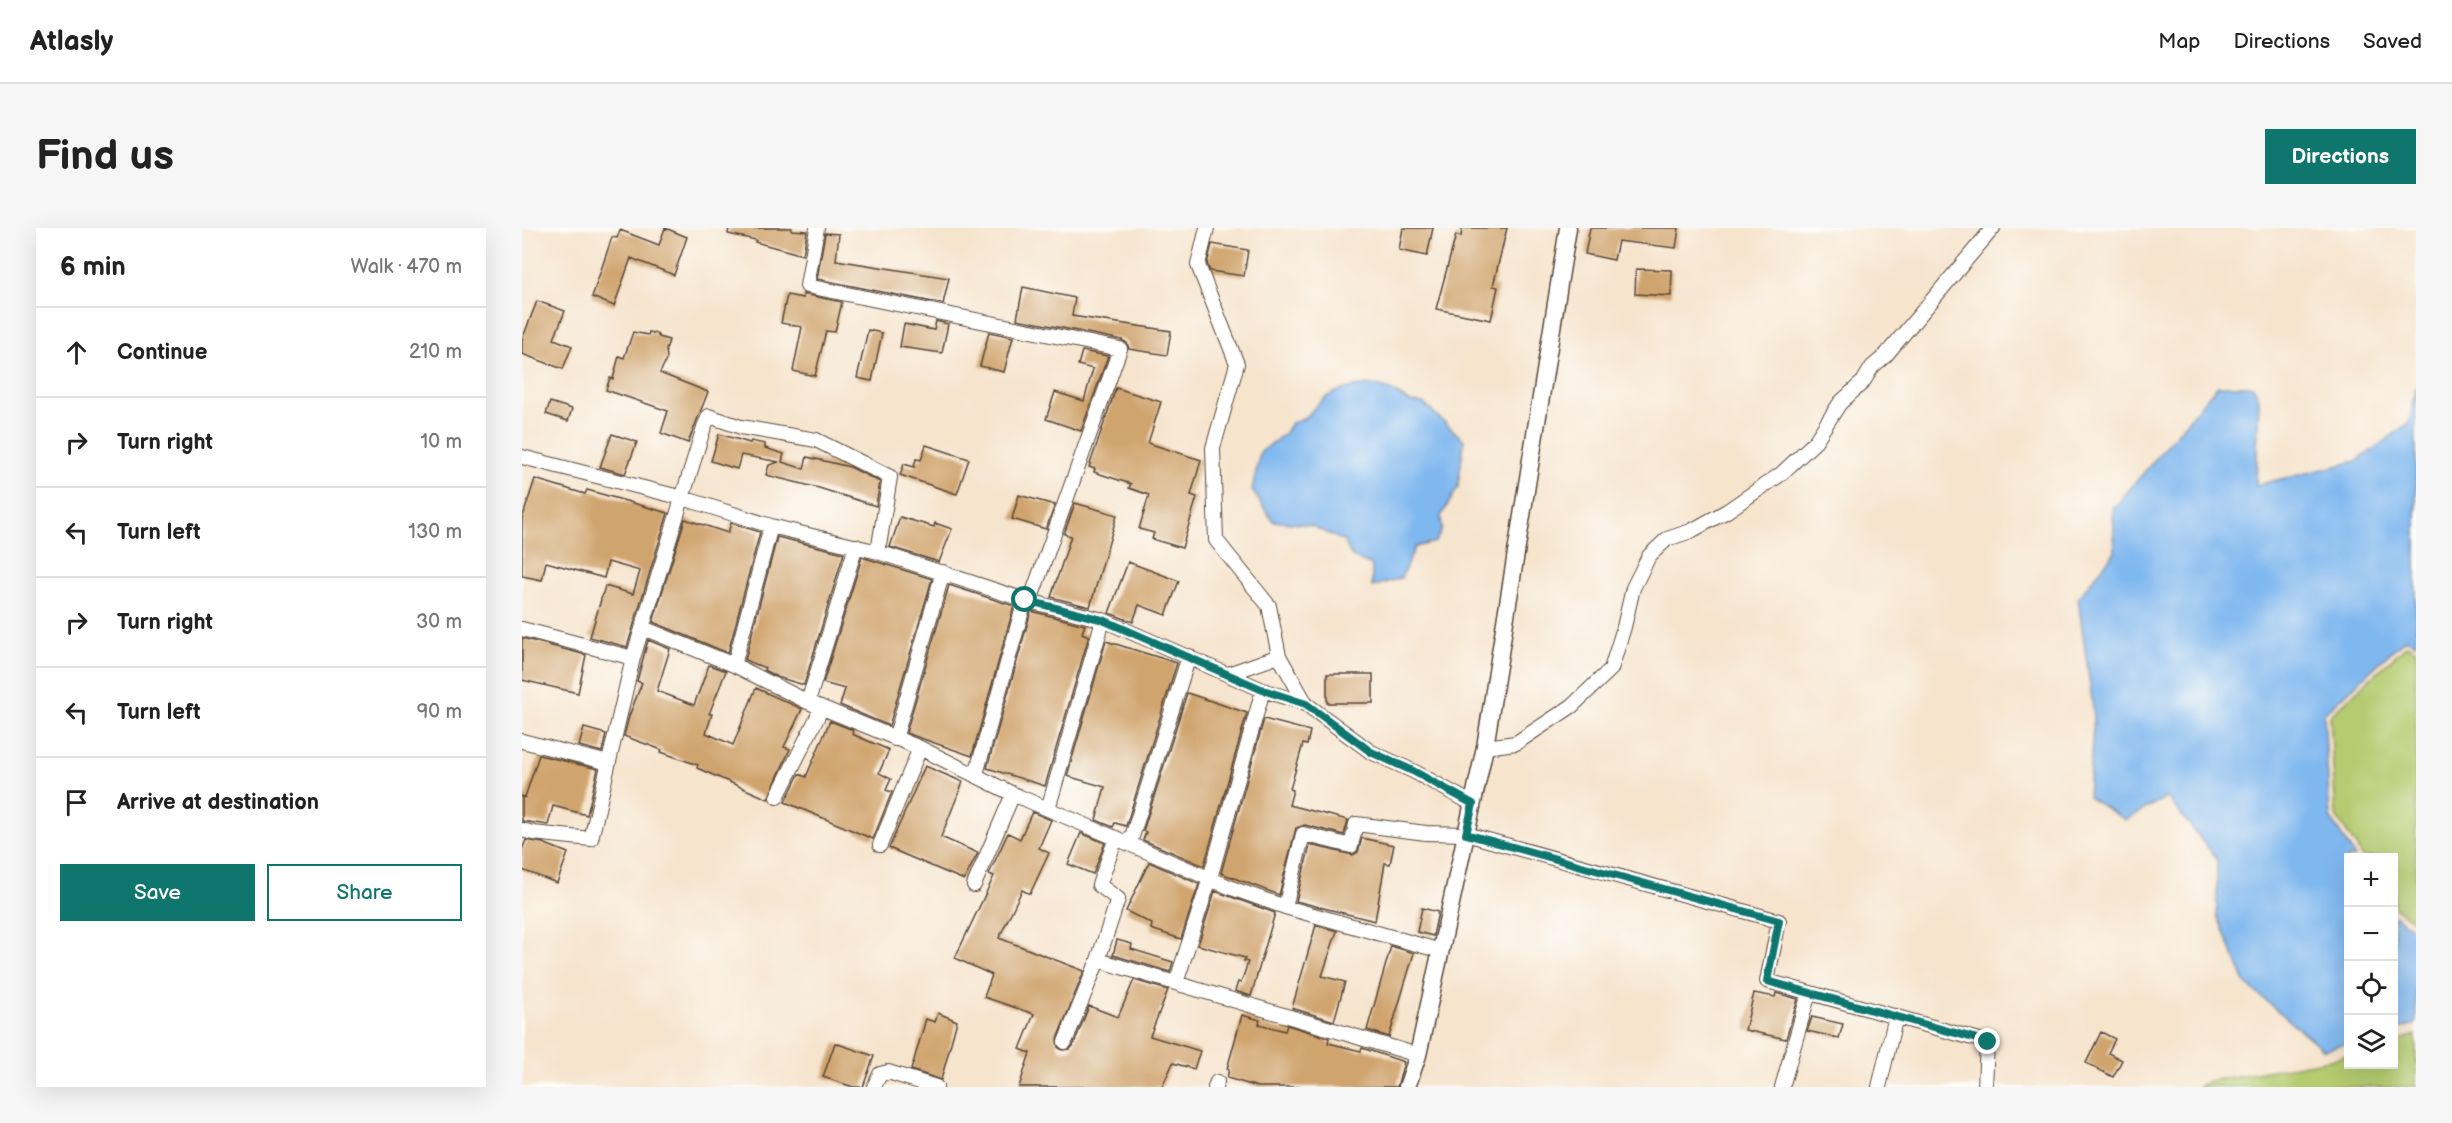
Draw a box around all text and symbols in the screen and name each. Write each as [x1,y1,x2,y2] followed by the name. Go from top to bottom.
[30,25,113,58] text: Atlasly
[2158,29,2201,54] text: Map
[2234,29,2330,54] text: Directions
[2363,29,2422,54] text: Saved
[2265,129,2416,184] button: Directions
[36,131,174,182] text: Find us
[60,252,126,283] text: 6 min
[351,255,462,279] text: Walk · 470 m
[60,336,93,369] icon: ahead
[117,339,207,366] text: Continue
[409,340,462,364] text: 210 m
[60,426,93,459] icon: right
[117,429,213,456] text: Turn right
[421,430,462,454] text: 10 m
[60,516,93,549] icon: left
[117,519,201,546] text: Turn left
[408,520,462,544] text: 130 m
[1011,586,1037,612] route start
[60,606,93,639] icon: right
[117,609,213,636] text: Turn right
[416,610,462,634] text: 30 m
[60,696,93,729] icon: left
[117,699,201,726] text: Turn left
[417,700,462,724] text: 90 m
[60,786,93,819] icon: arrive
[117,789,319,816] text: Arrive at destination
[2344,853,2398,1069] map controls
[2344,853,2398,907] button: +
[60,864,255,921] button: Save
[267,864,462,921] button: Share
[2344,907,2398,961] button: −
[2344,961,2398,1015] button: locate
[2344,1015,2398,1069] button: layers
[1974,1028,2000,1054] route end

